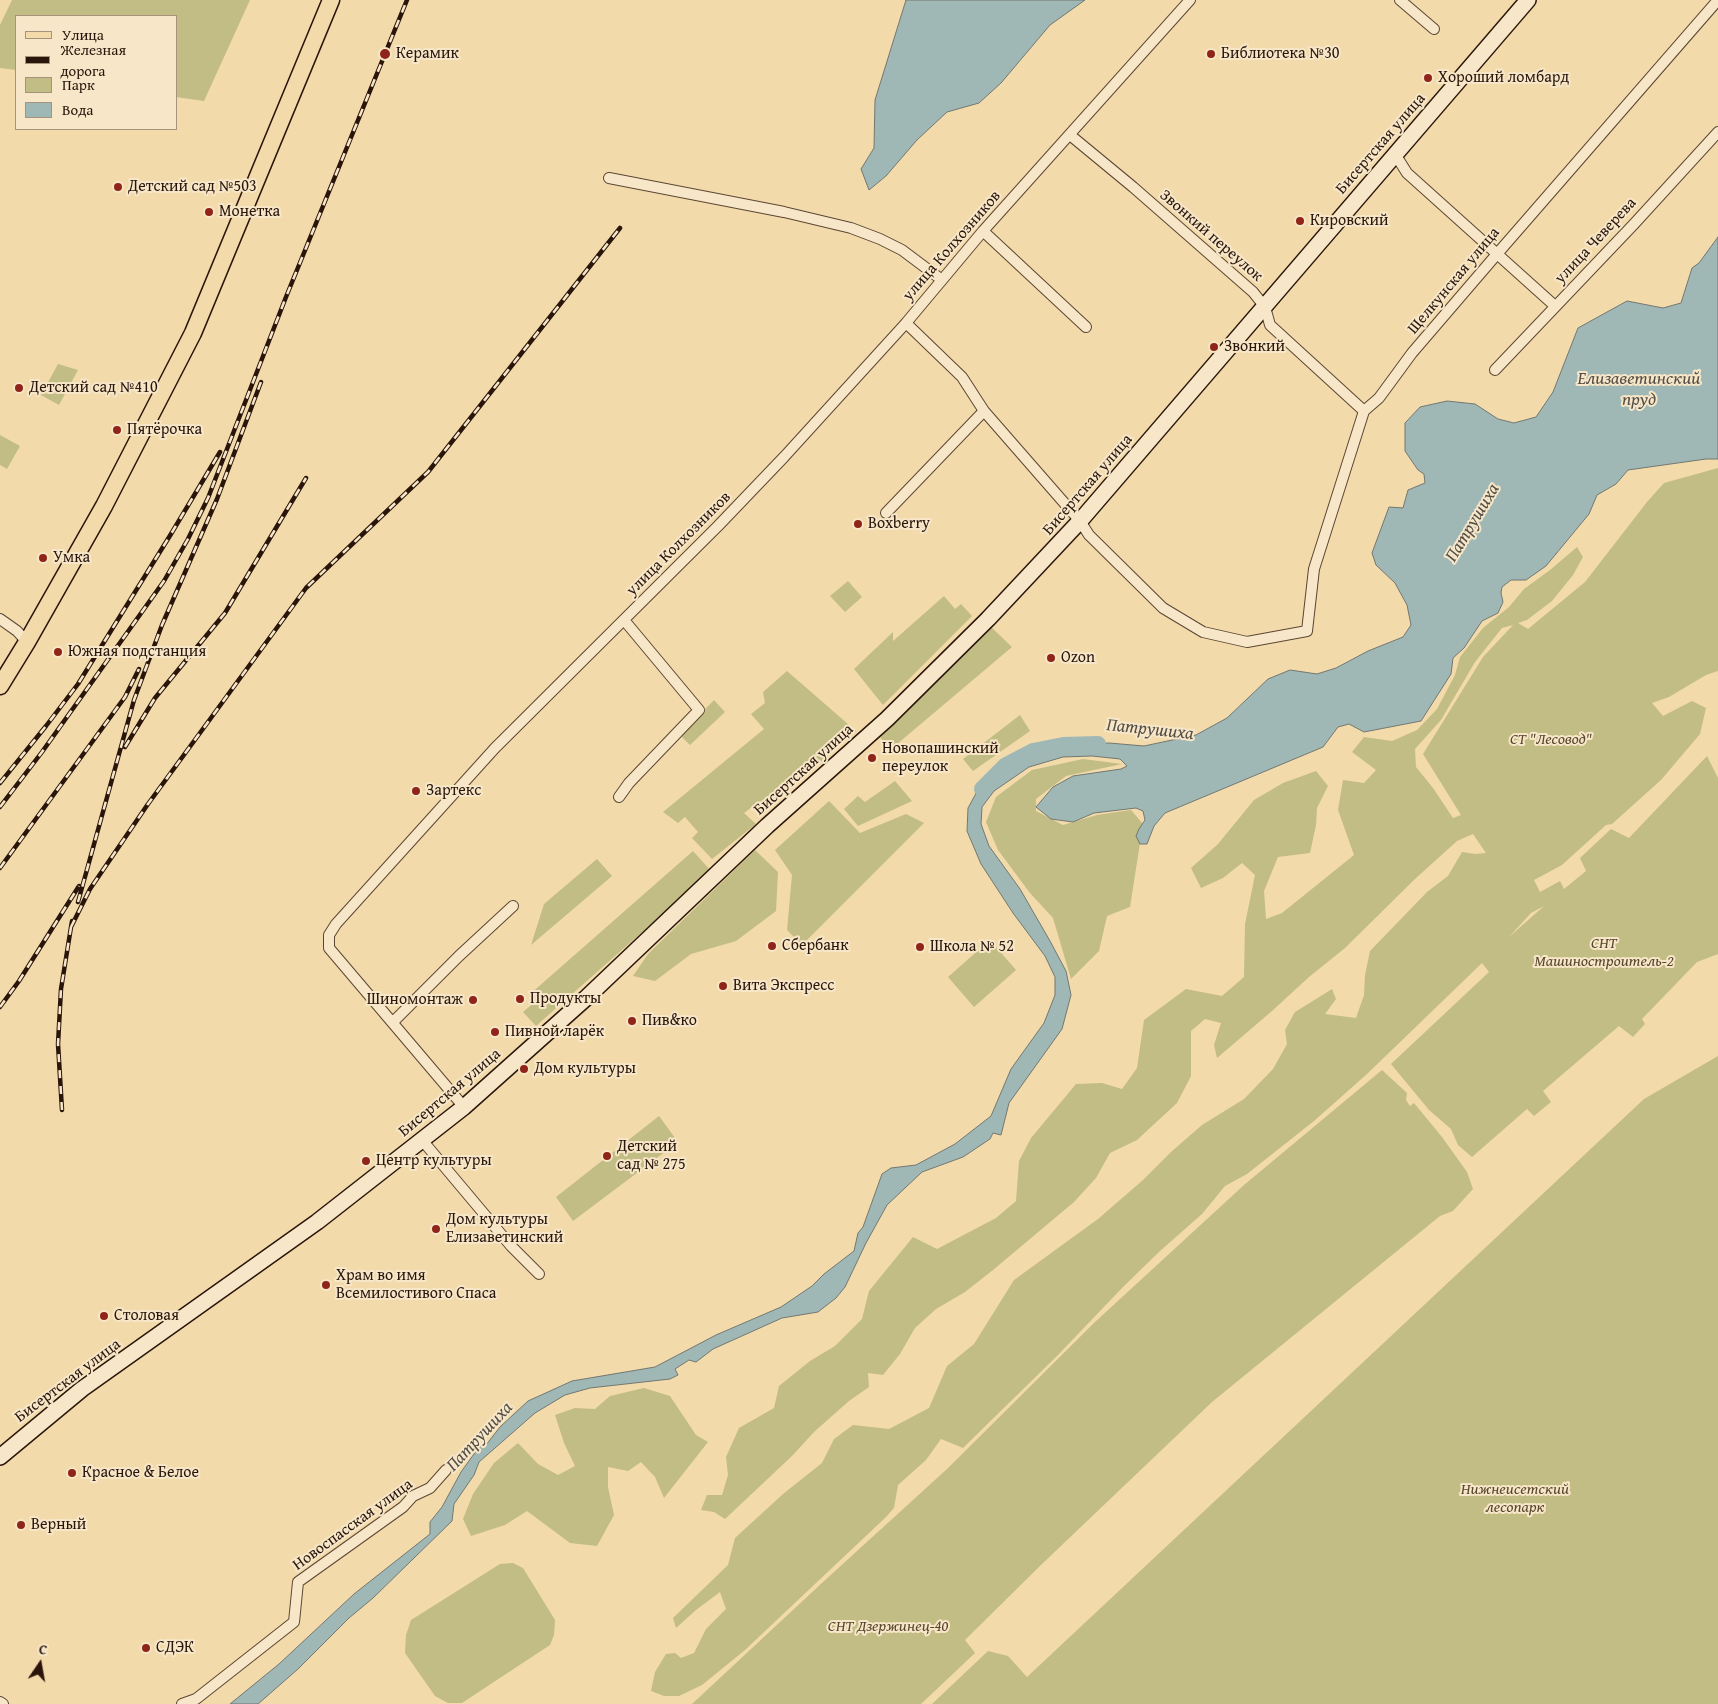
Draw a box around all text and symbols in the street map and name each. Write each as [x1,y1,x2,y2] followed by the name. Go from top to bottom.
[15,15,178,130] legend
[62,24,104,45] text: Улица
[60,39,126,81] text: Железная дорога
[396,44,459,64] place label: Керамик
[1221,44,1340,64] place label: Библиотека №30
[378,47,392,61] marker: Керамик
[1205,48,1217,60] marker: Библиотека №30
[1438,68,1569,88] place label: Хороший ломбард
[1422,72,1434,84] marker: Хороший ломбард
[62,74,95,95] text: Парк
[1332,90,1430,198] street label: Бисертская улица
[62,99,93,120] text: Вода
[128,177,257,197] place label: Детский сад №503
[112,181,124,193] marker: Детский сад №503
[1155,186,1267,286] street label: Звонкий переулок
[899,187,1005,305] street label: улица Колхозников
[1551,194,1641,288] street label: улица Чеверева
[219,202,280,222] place label: Монетка
[203,206,215,218] marker: Монетка
[1310,211,1388,231] place label: Кировский
[1294,215,1306,227] marker: Кировский
[1404,224,1504,338] street label: Щелкунская улица
[1224,337,1285,357] place label: Звонкий
[1208,341,1220,353] marker: Звонкий
[1577,368,1701,410] water label: Елизаветинский пруд
[29,378,158,398] place label: Детский сад №410
[13,382,25,394] marker: Детский сад №410
[127,420,202,440] place label: Пятёрочка
[111,424,123,436] marker: Пятёрочка
[1039,431,1137,539] street label: Бисертская улица
[1441,480,1505,566] water label: Патрушиха
[623,488,735,600] street label: улица Колхозников
[868,514,930,534] place label: Boxberry
[852,518,864,530] marker: Boxberry
[53,548,90,568] place label: Умка
[37,552,49,564] marker: Умка
[68,642,206,662] place label: Южная подстанция
[52,646,64,658] marker: Южная подстанция
[1061,648,1095,668] place label: Ozon
[1045,652,1057,664] marker: Ozon
[1105,715,1195,745] water label: Патрушиха
[750,720,858,820] street label: Бисертская улица
[1510,730,1592,750] park label: СТ "Лесовод"
[882,739,999,777] place label: Новопашинский переулок
[866,752,878,764] marker: Новопашинский переулок
[426,781,481,801] place label: Зартекс
[410,785,422,797] marker: Зартекс
[1534,934,1674,972] park label: СНТ Машиностроитель-2
[782,936,849,956] place label: Сбербанк
[930,937,1014,957] place label: Школа № 52
[766,940,778,952] marker: Сбербанк
[914,941,926,953] marker: Школа № 52
[733,976,834,996] place label: Вита Экспресс
[717,980,729,992] marker: Вита Экспресс
[530,989,601,1009] place label: Продукты
[367,990,463,1010] place label: Шиномонтаж
[514,993,526,1005] marker: Продукты
[467,994,479,1006] marker: Шиномонтаж
[642,1011,697,1031] place label: Пив&ко
[626,1015,638,1027] marker: Пив&ко
[505,1022,604,1042] place label: Пивной ларёк
[489,1026,501,1038] marker: Пивной ларёк
[395,1045,505,1141] street label: Бисертская улица
[534,1059,636,1079] place label: Дом культуры
[518,1063,530,1075] marker: Дом культуры
[617,1137,686,1175] place label: Детский сад № 275
[601,1150,613,1162] marker: Детский сад № 275
[376,1151,492,1171] place label: Центр культуры
[360,1155,372,1167] marker: Центр культуры
[446,1210,563,1248] place label: Дом культуры Елизаветинский
[430,1223,442,1235] marker: Дом культуры Елизаветинский
[336,1266,496,1304] place label: Храм во имя Всемилостивого Спаса
[320,1279,332,1291] marker: Храм во имя Всемилостивого Спаса
[114,1306,179,1326] place label: Столовая
[98,1310,110,1322] marker: Столовая
[11,1335,125,1427] street label: Бисертская улица
[442,1398,518,1476] water label: Патрушиха
[82,1463,199,1483] place label: Красное & Белое
[66,1467,78,1479] marker: Красное & Белое
[289,1475,417,1575] street label: Новоспасская улица
[1461,1480,1569,1518] park label: Нижнеисетский лесопарк
[31,1515,86,1535] place label: Верный
[15,1519,27,1531] marker: Верный
[828,1617,948,1637] park label: СНТ Дзержинец-40
[156,1638,194,1658] place label: СДЭК
[15,1639,65,1689] north arrow
[37,1639,49,1660] text: С
[140,1642,152,1654] marker: СДЭК

